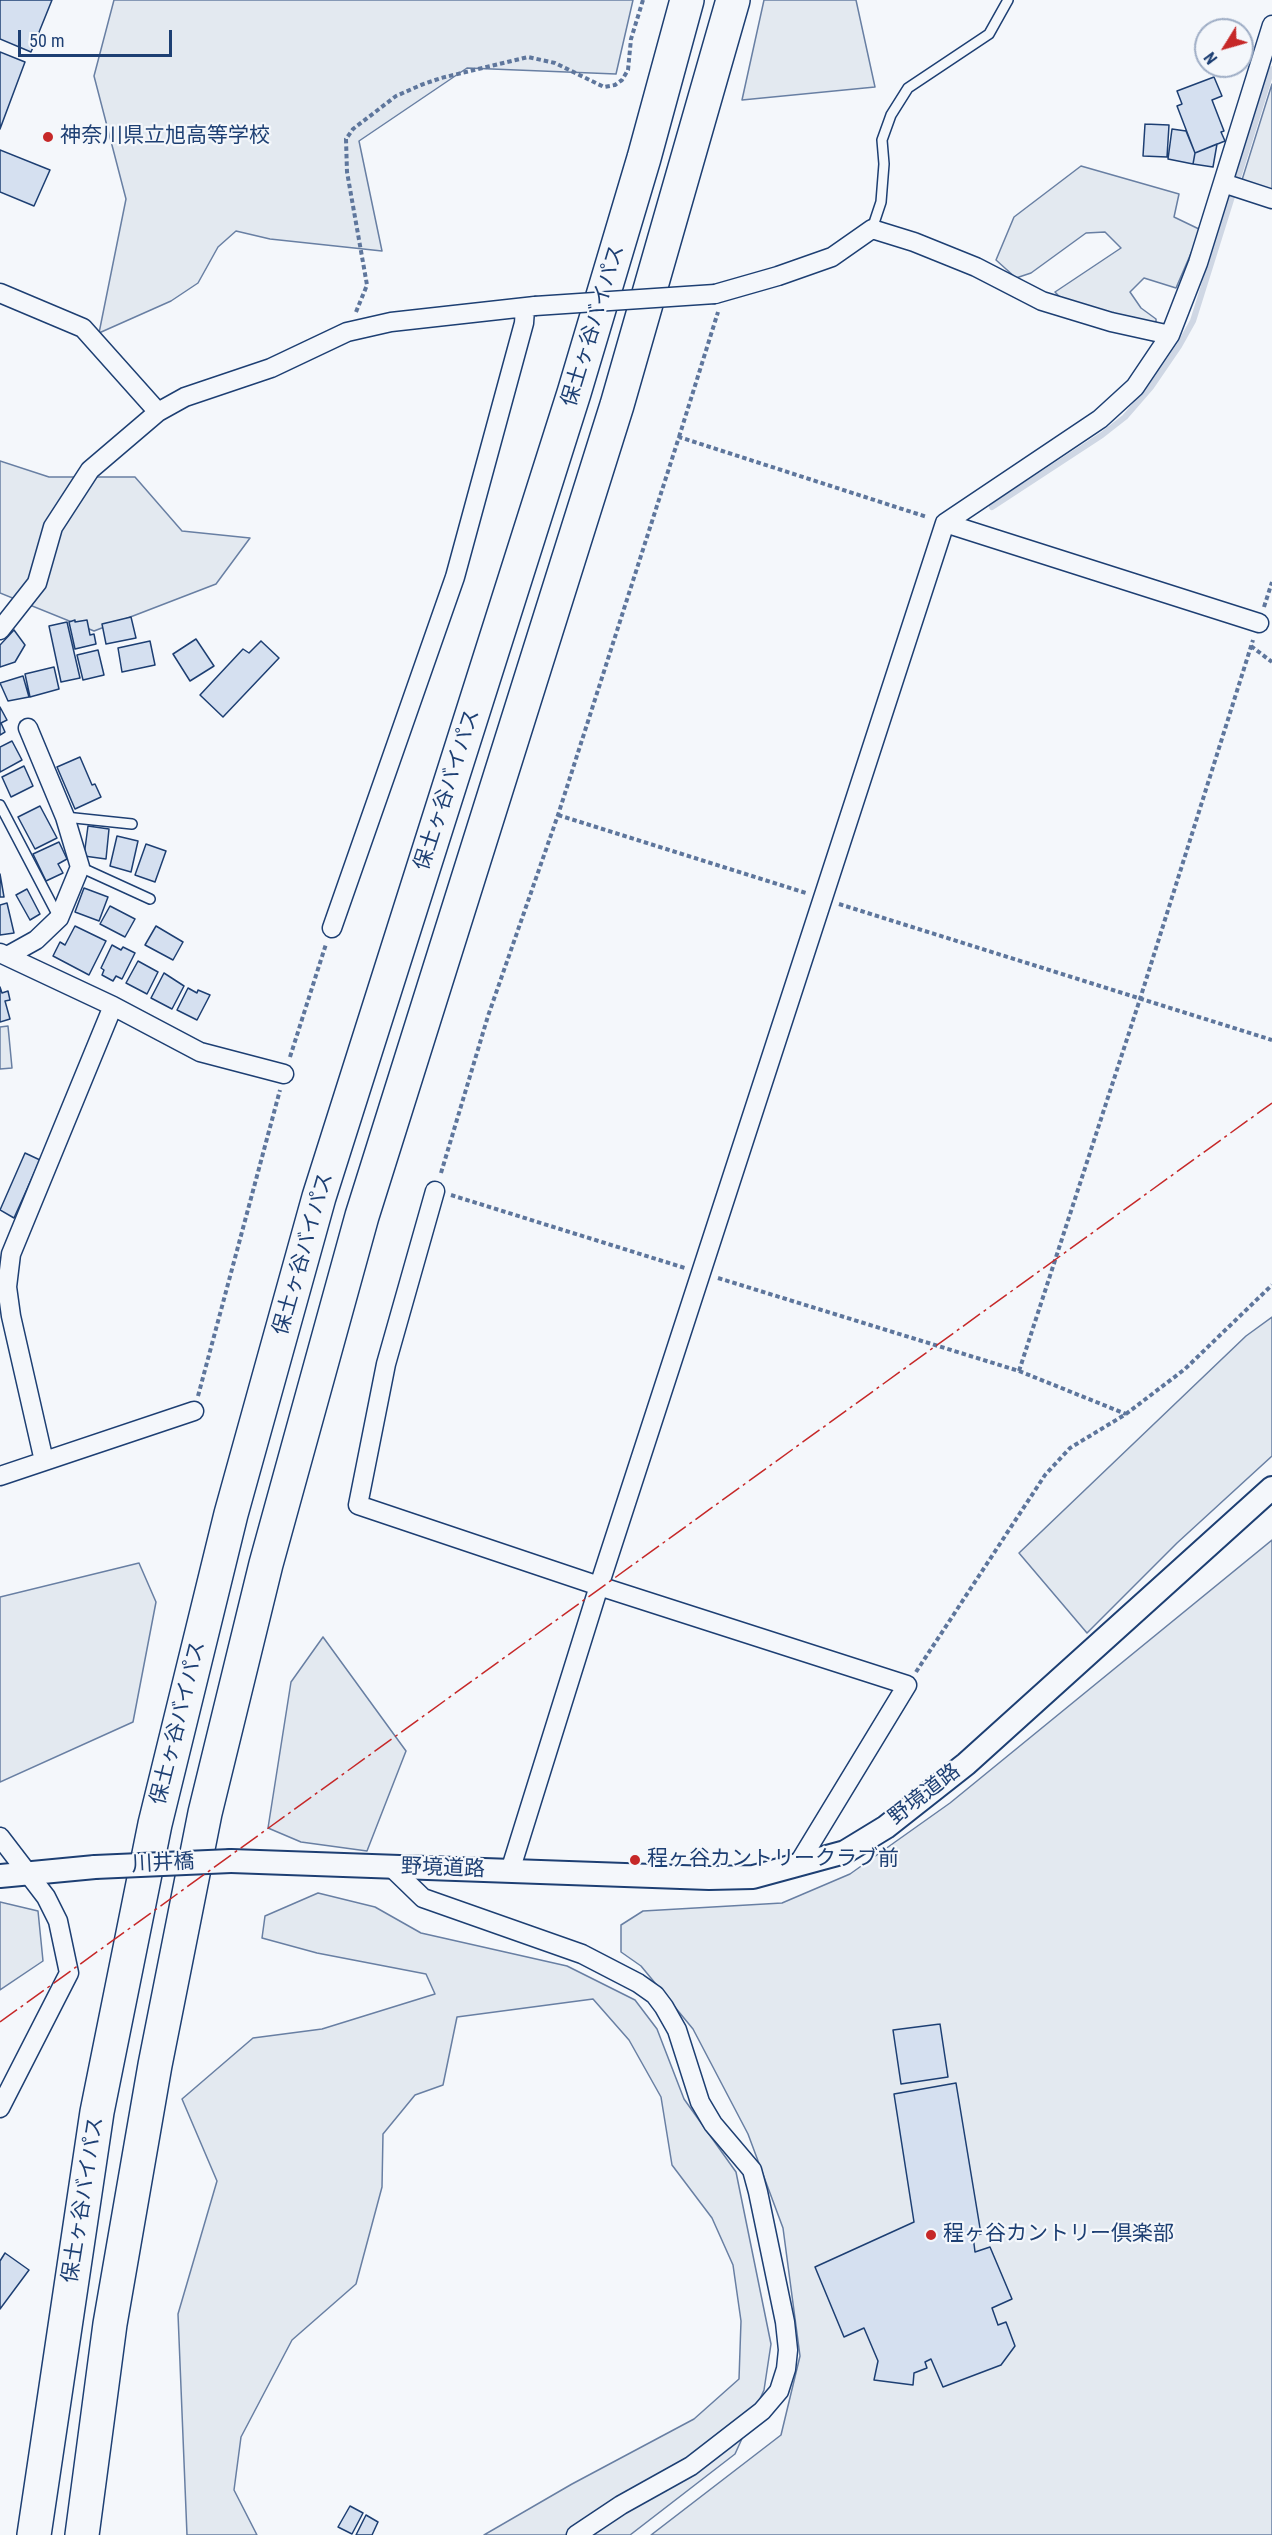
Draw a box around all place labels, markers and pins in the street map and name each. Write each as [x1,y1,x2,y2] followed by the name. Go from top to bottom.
[60,124,270,150] place label: 神奈川県立旭高等学校
[41,130,55,144] marker: 神奈川県立旭高等学校
[647,1847,899,1873] place label: 程ヶ谷カントリークラブ前
[628,1853,642,1867] marker: 程ヶ谷カントリークラブ前
[943,2222,1174,2248] place label: 程ヶ谷カントリー倶楽部
[924,2228,938,2242] marker: 程ヶ谷カントリー倶楽部

